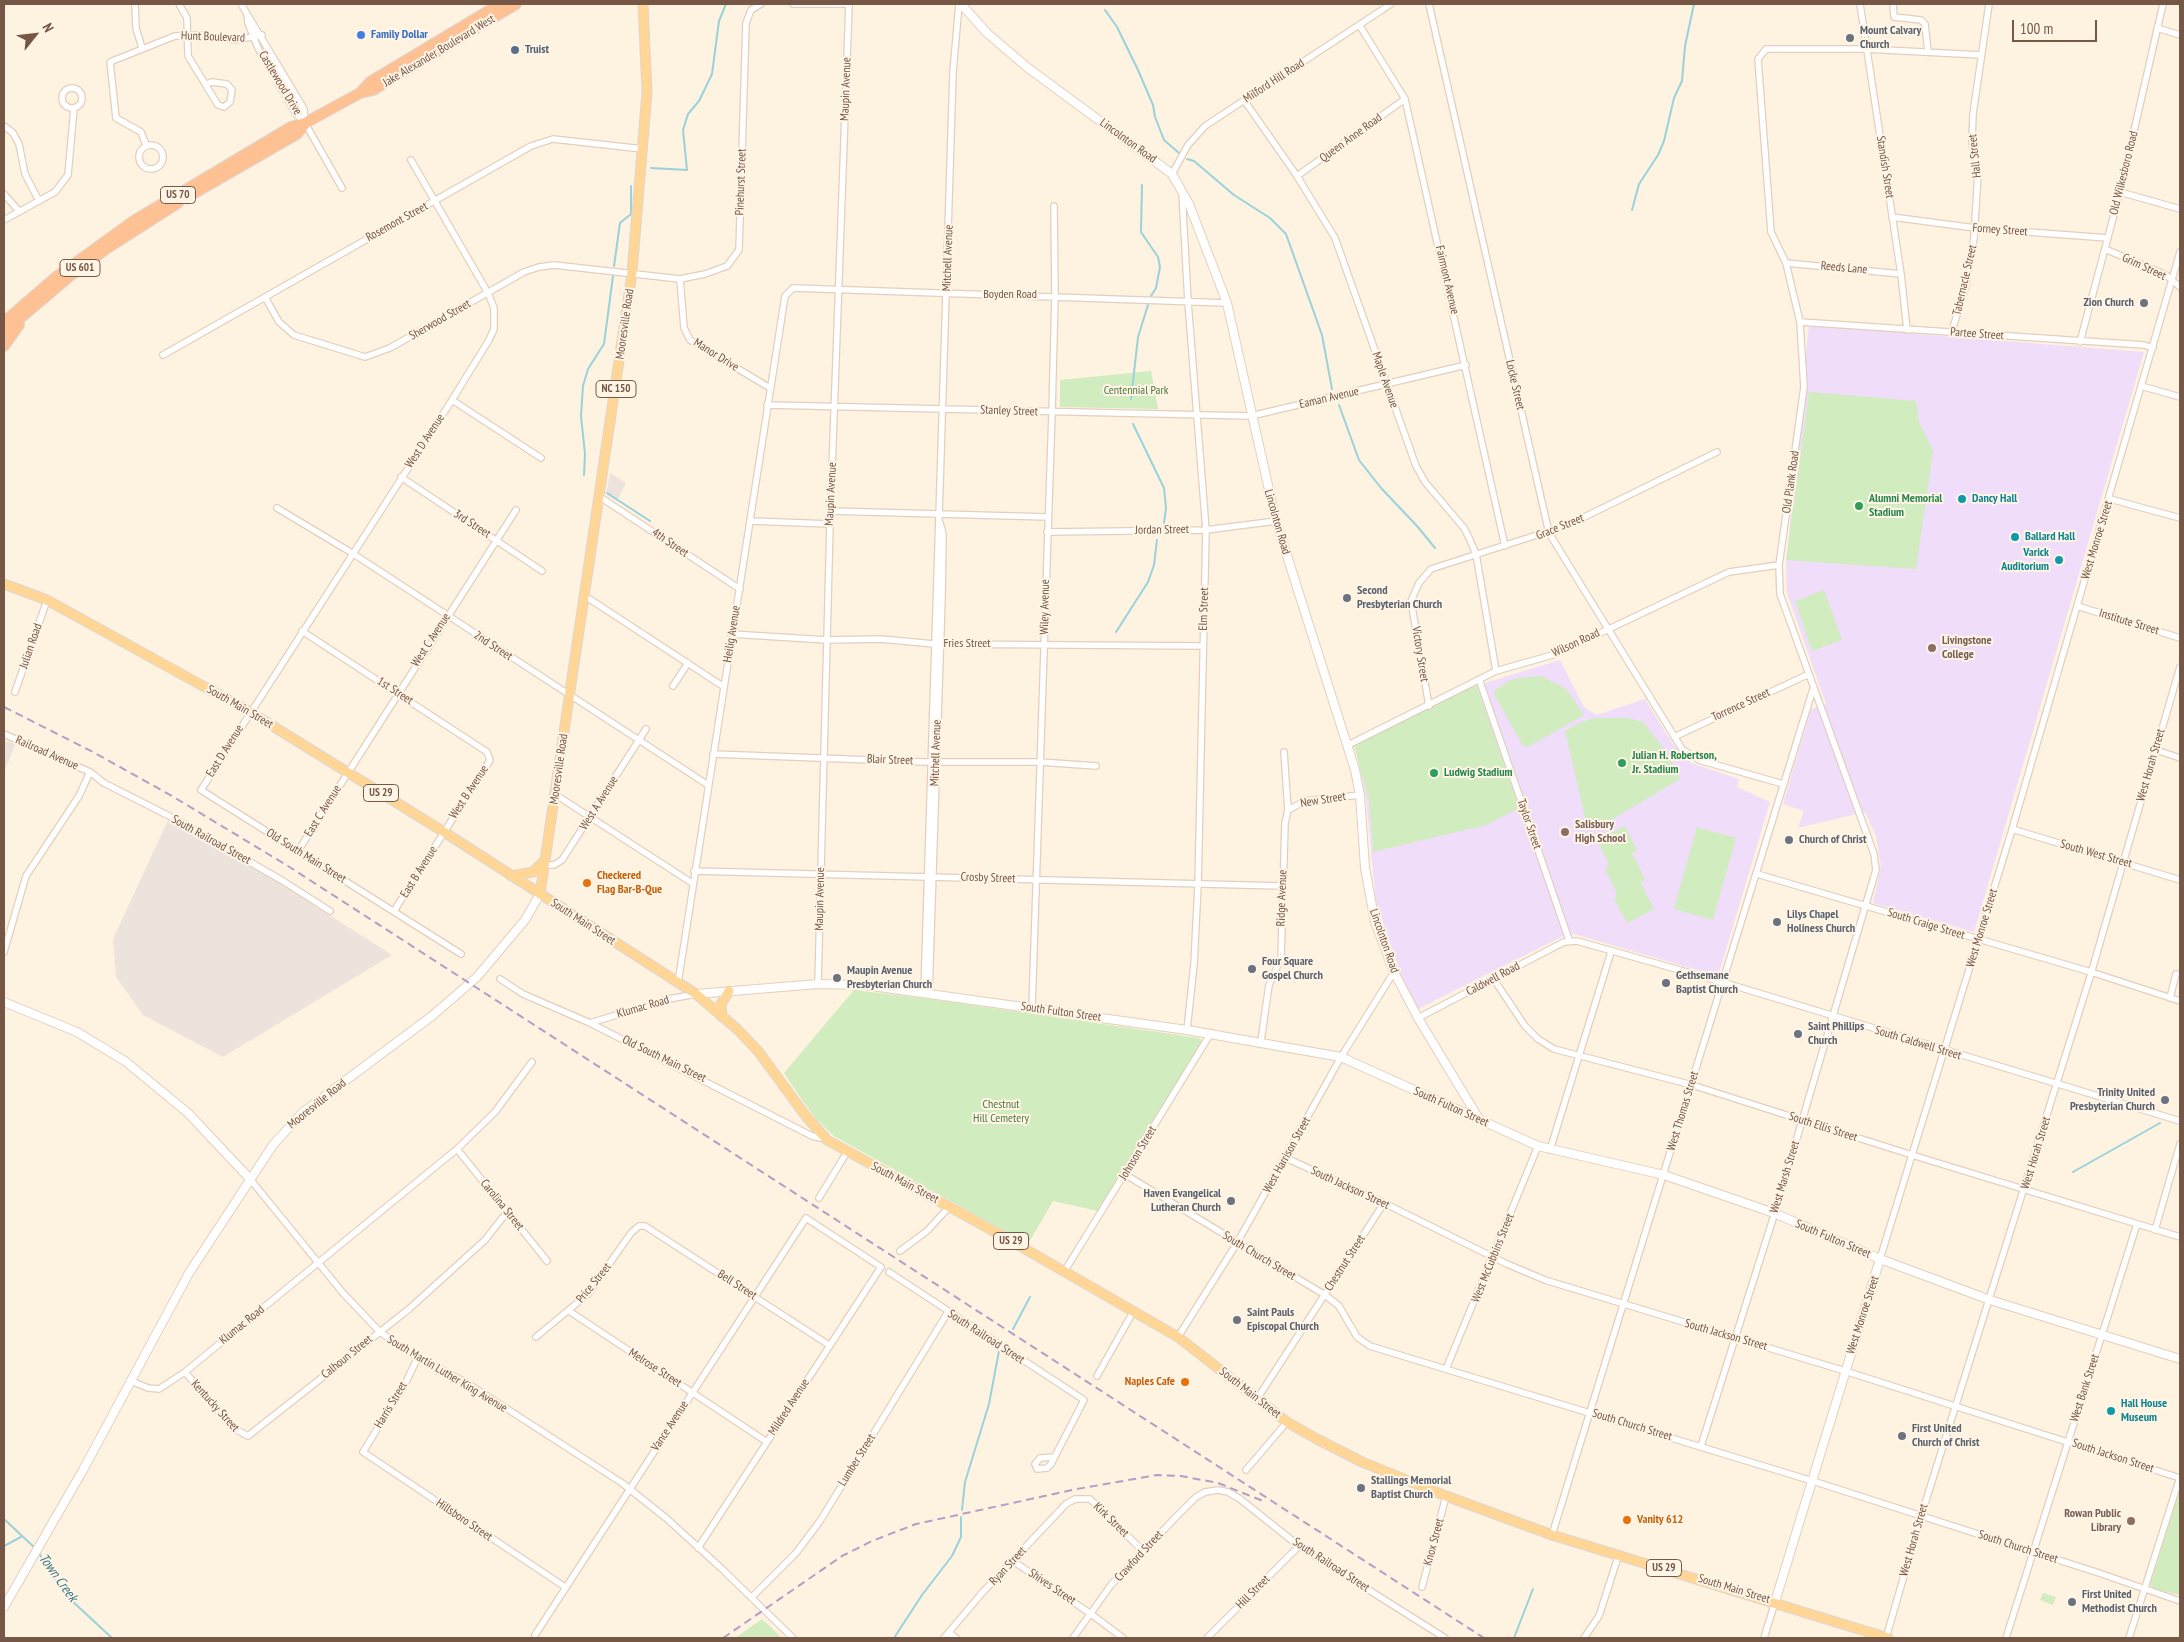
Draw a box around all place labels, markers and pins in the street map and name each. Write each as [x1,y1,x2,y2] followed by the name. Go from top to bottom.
[1860,24,1921,52] place label: Mount Calvary Church
[371,28,428,42] place label: Family Dollar
[355,29,367,41] marker: Family Dollar
[1844,32,1856,44] marker: Mount Calvary Church
[525,43,549,57] place label: Truist
[509,44,521,56] marker: Truist
[2083,296,2134,310] place label: Zion Church
[2138,297,2150,309] marker: Zion Church
[1869,492,1942,520] place label: Alumni Memorial Stadium
[1972,492,2017,506] place label: Dancy Hall
[1956,493,1968,505] marker: Dancy Hall
[1853,500,1865,512] marker: Alumni Memorial Stadium
[2025,530,2075,544] place label: Ballard Hall
[2009,531,2021,543] marker: Ballard Hall
[2001,546,2049,574] place label: Varick Auditorium
[2053,554,2065,566] marker: Varick Auditorium
[1357,584,1442,612] place label: Second Presbyterian Church
[1341,592,1353,604] marker: Second Presbyterian Church
[1942,634,1992,662] place label: Livingstone College
[1926,642,1938,654] marker: Livingstone College
[1632,749,1717,777] place label: Julian H. Robertson, Jr. Stadium
[1616,757,1628,769] marker: Julian H. Robertson, Jr. Stadium
[1444,766,1512,780] place label: Ludwig Stadium
[1428,767,1440,779] marker: Ludwig Stadium
[1575,818,1626,846] place label: Salisbury High School
[1559,826,1571,838] marker: Salisbury High School
[1799,833,1866,847] place label: Church of Christ
[1783,834,1795,846] marker: Church of Christ
[597,869,662,897] place label: Checkered Flag Bar-B-Que
[581,877,593,889] marker: Checkered Flag Bar-B-Que
[1787,908,1855,936] place label: Lilys Chapel Holiness Church
[1771,916,1783,928] marker: Lilys Chapel Holiness Church
[1262,955,1323,983] place label: Four Square Gospel Church
[1246,963,1258,975] marker: Four Square Gospel Church
[847,964,932,992] place label: Maupin Avenue Presbyterian Church
[1676,969,1738,997] place label: Gethsemane Baptist Church
[831,972,843,984] marker: Maupin Avenue Presbyterian Church
[1660,977,1672,989] marker: Gethsemane Baptist Church
[1808,1020,1864,1048] place label: Saint Phillips Church
[1792,1028,1804,1040] marker: Saint Phillips Church
[2070,1086,2155,1114] place label: Trinity United Presbyterian Church
[2159,1094,2171,1106] marker: Trinity United Presbyterian Church
[1144,1187,1221,1215] place label: Haven Evangelical Lutheran Church
[1225,1195,1237,1207] marker: Haven Evangelical Lutheran Church
[1247,1306,1319,1334] place label: Saint Pauls Episcopal Church
[1231,1314,1243,1326] marker: Saint Pauls Episcopal Church
[1125,1375,1175,1389] place label: Naples Cafe
[1179,1376,1191,1388] marker: Naples Cafe
[2121,1397,2167,1425] place label: Hall House Museum
[2105,1405,2117,1417] marker: Hall House Museum
[1912,1422,1979,1450] place label: First United Church of Christ
[1896,1430,1908,1442] marker: First United Church of Christ
[1371,1474,1451,1502] place label: Stallings Memorial Baptist Church
[1355,1482,1367,1494] marker: Stallings Memorial Baptist Church
[2064,1507,2121,1535] place label: Rowan Public Library
[1637,1513,1683,1527] place label: Vanity 612
[1621,1514,1633,1526] marker: Vanity 612
[2125,1515,2137,1527] marker: Rowan Public Library
[2082,1588,2157,1616] place label: First United Methodist Church
[2066,1596,2078,1608] marker: First United Methodist Church

